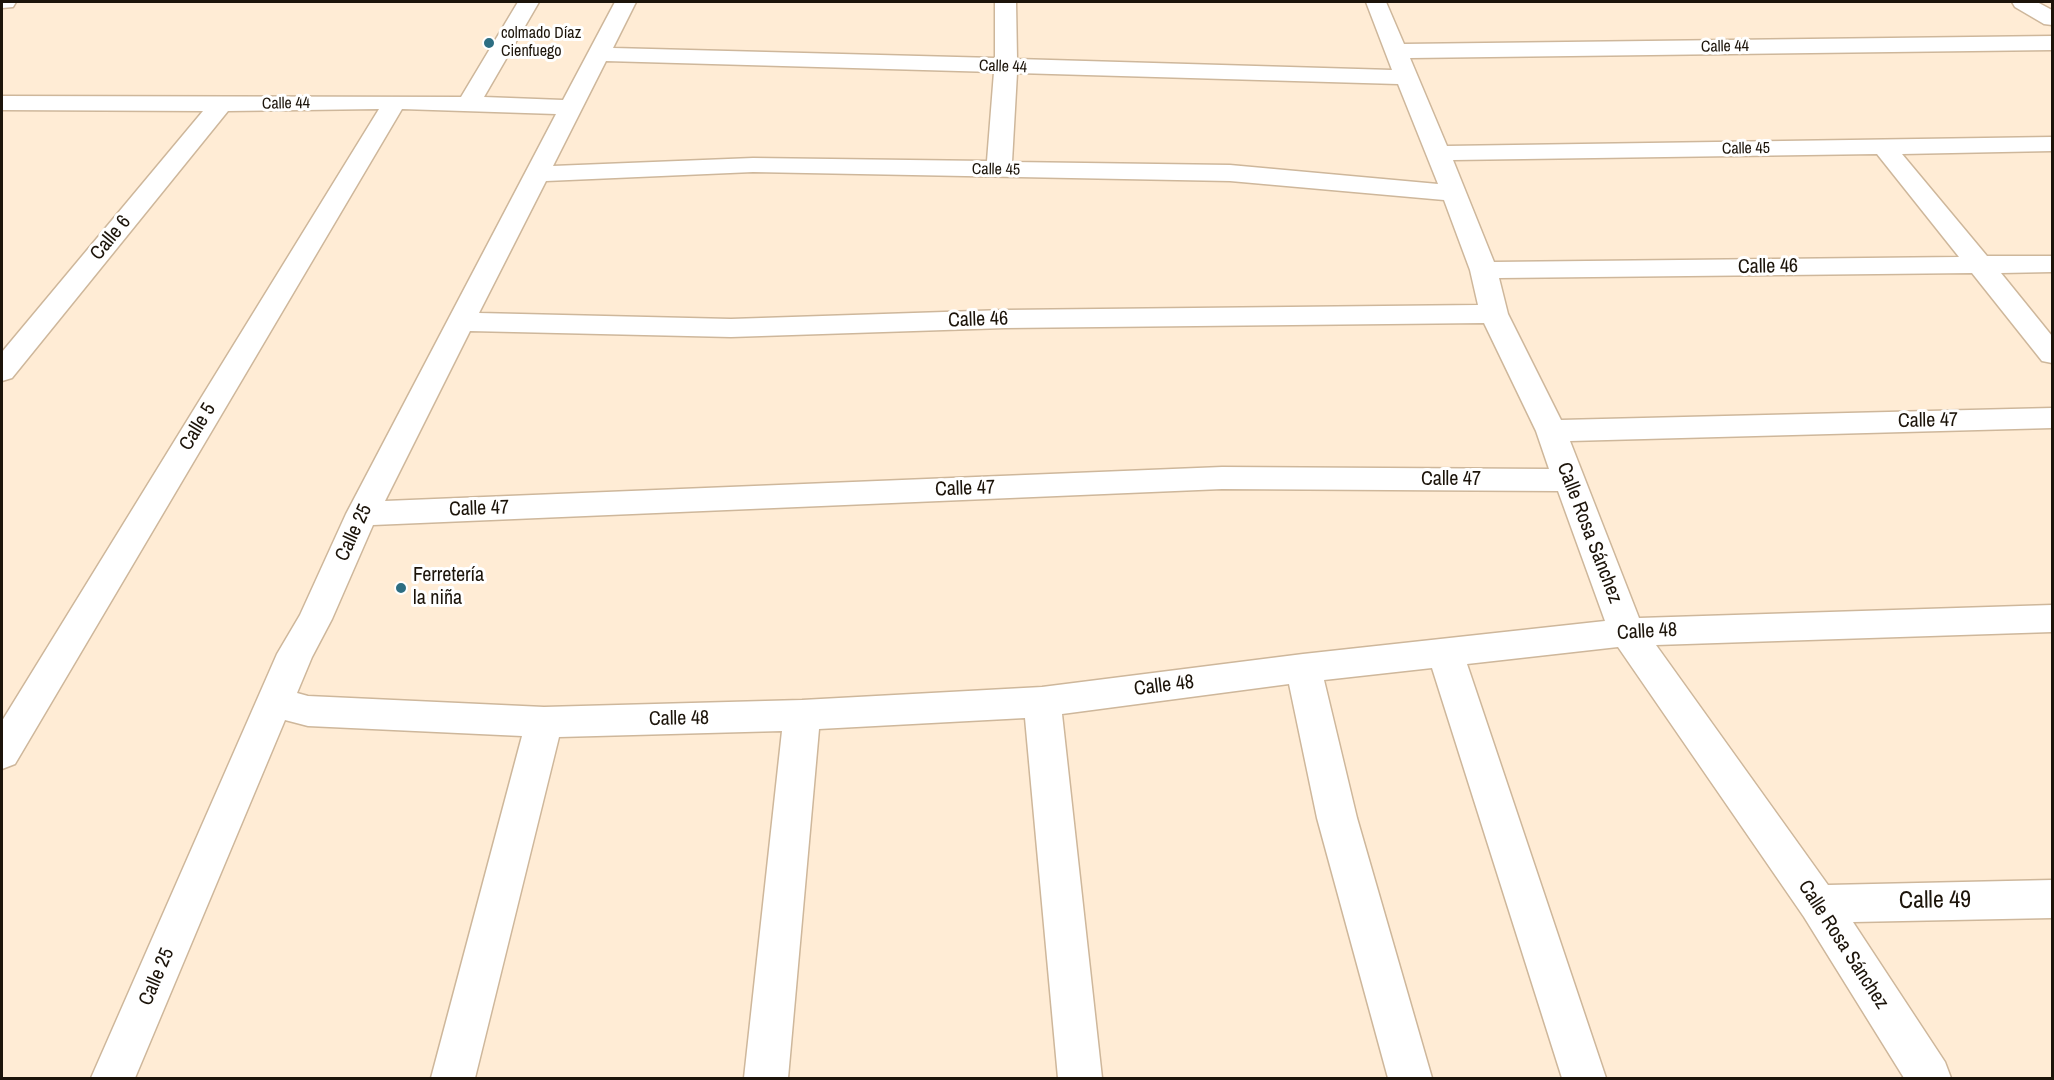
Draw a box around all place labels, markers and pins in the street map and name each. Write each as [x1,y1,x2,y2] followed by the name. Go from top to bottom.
[501,24,581,62] place label: colmado Díaz Cienfuego
[482,36,496,50] marker: colmado Díaz Cienfuego
[413,564,484,611] place label: Ferretería la niña
[394,581,408,595] marker: Ferretería la niña

